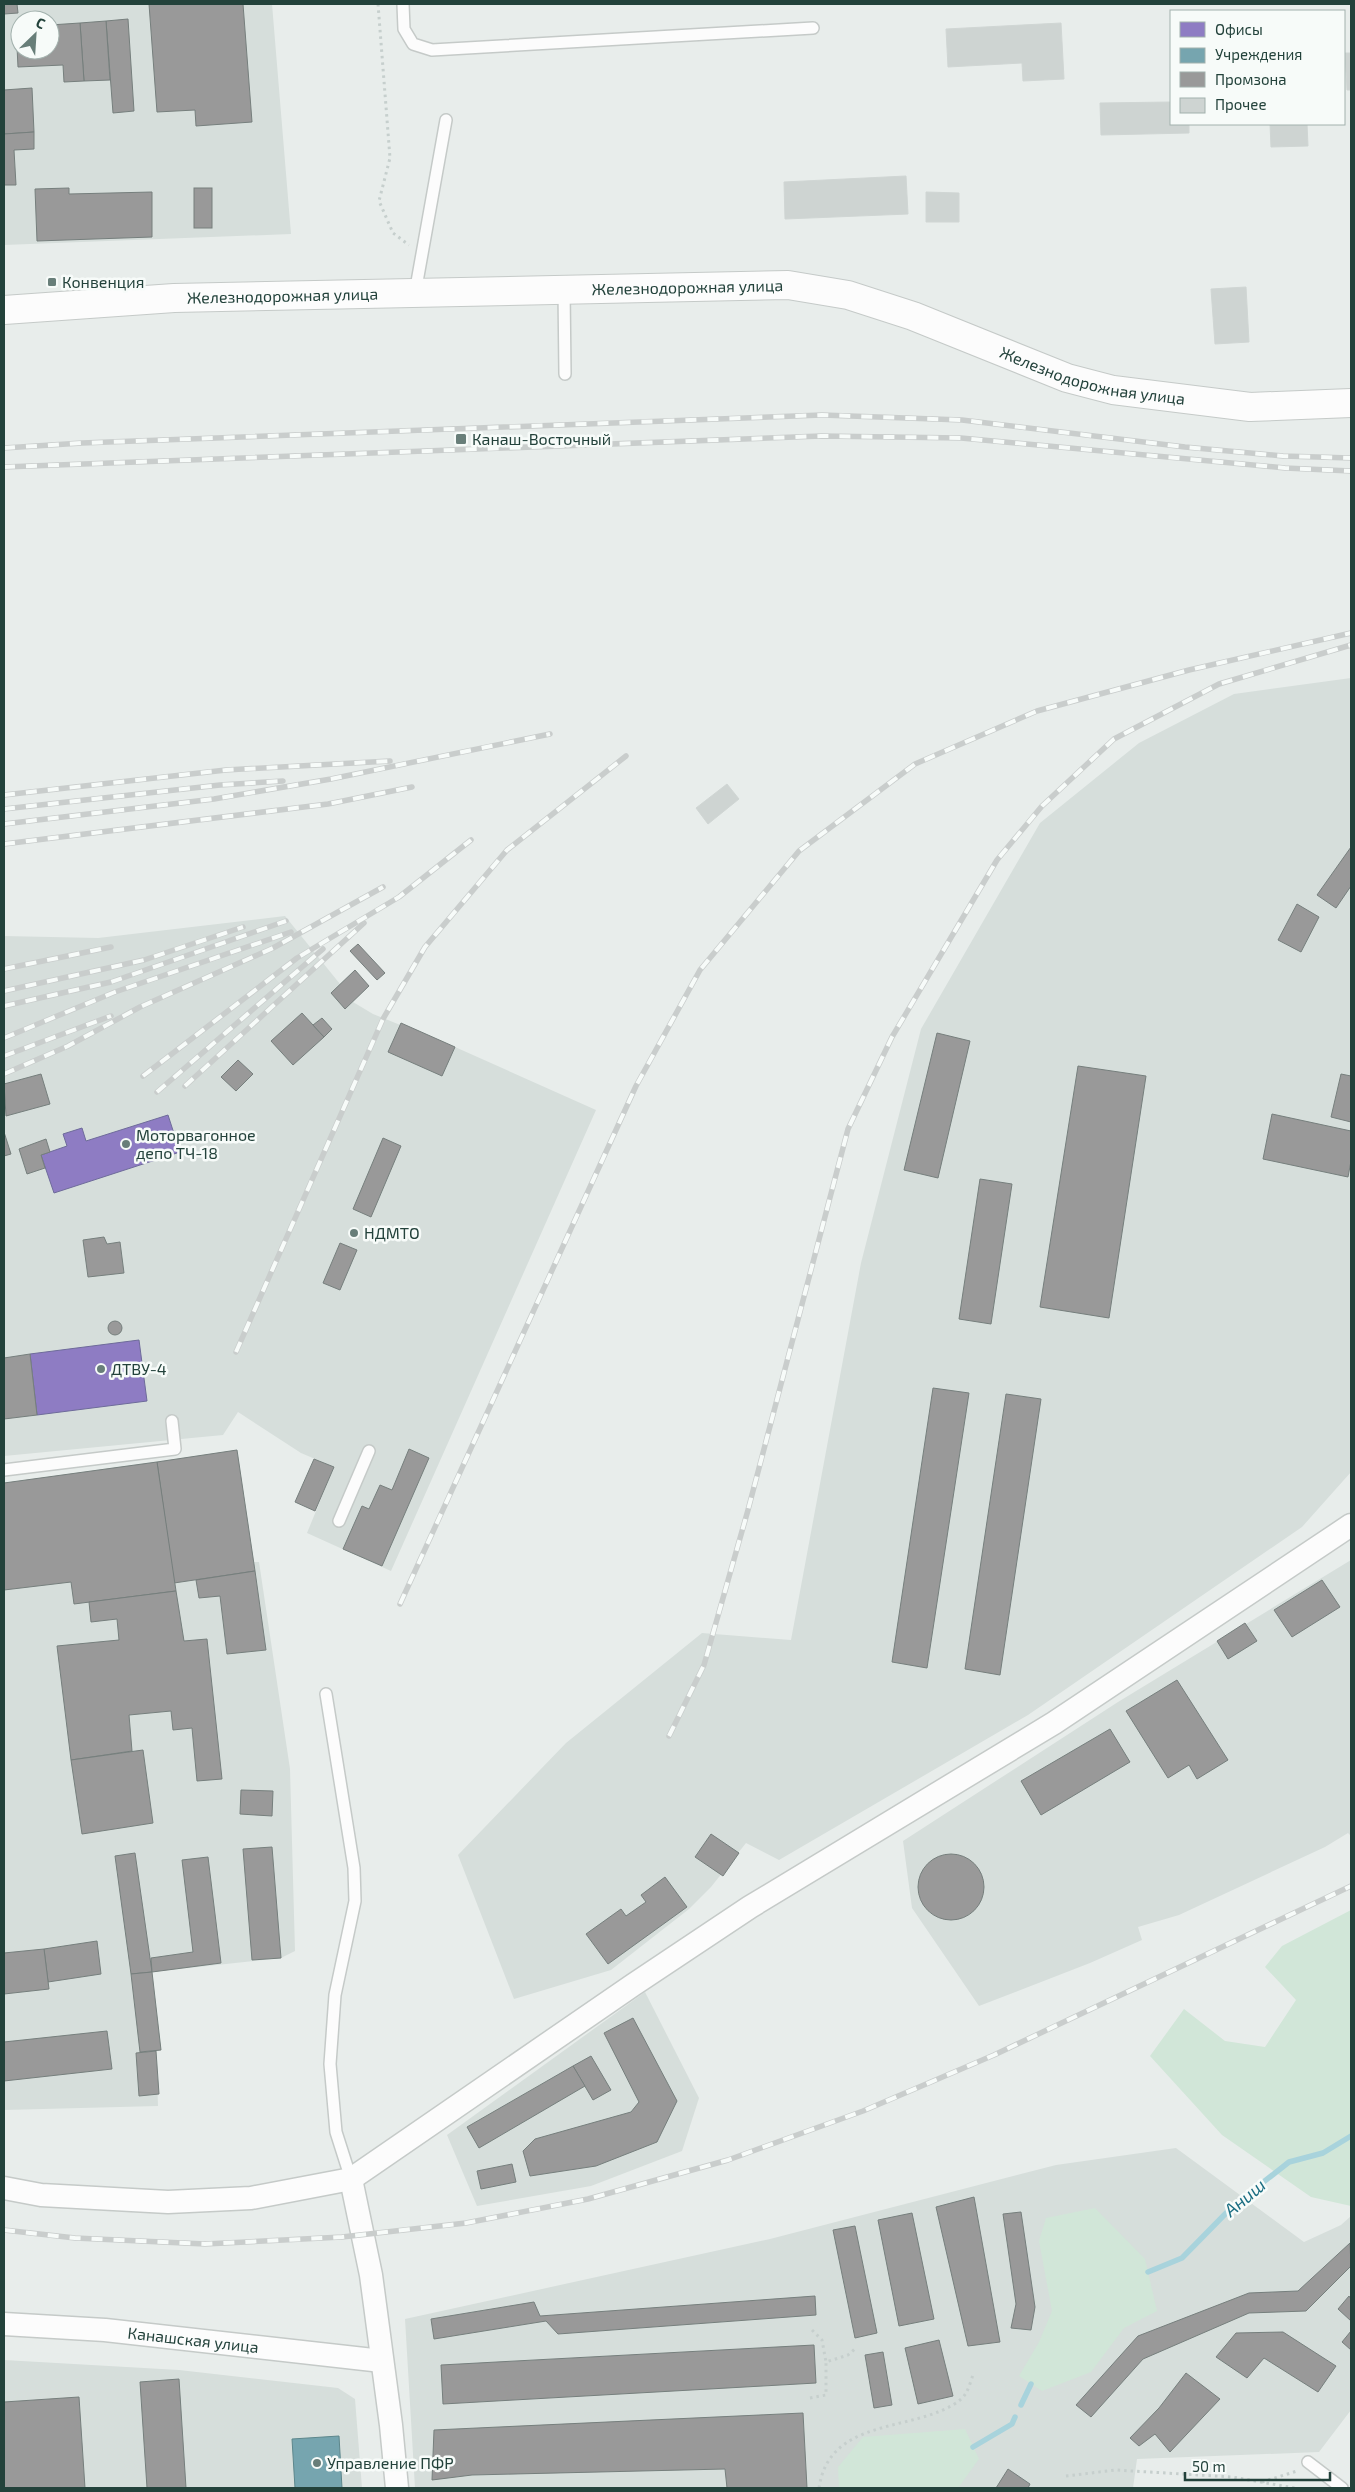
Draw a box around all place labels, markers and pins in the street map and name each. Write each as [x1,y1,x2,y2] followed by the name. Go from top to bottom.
[62,272,144,291] place label: Конвенция
[46,276,58,288] marker: Конвенция
[472,429,611,448] place label: Канаш-Восточный
[454,432,468,446] marker: Канаш-Восточный
[136,1125,256,1162] place label: Моторвагонное депо ТЧ-18
[120,1138,132,1150] marker: Моторвагонное депо ТЧ-18
[364,1223,420,1242] place label: НДМТО
[348,1227,360,1239] marker: НДМТО
[111,1359,167,1378] place label: ДТВУ-4
[95,1363,107,1375] marker: ДТВУ-4
[327,2453,454,2472] place label: Управление ПФР
[311,2457,323,2469] marker: Управление ПФР

